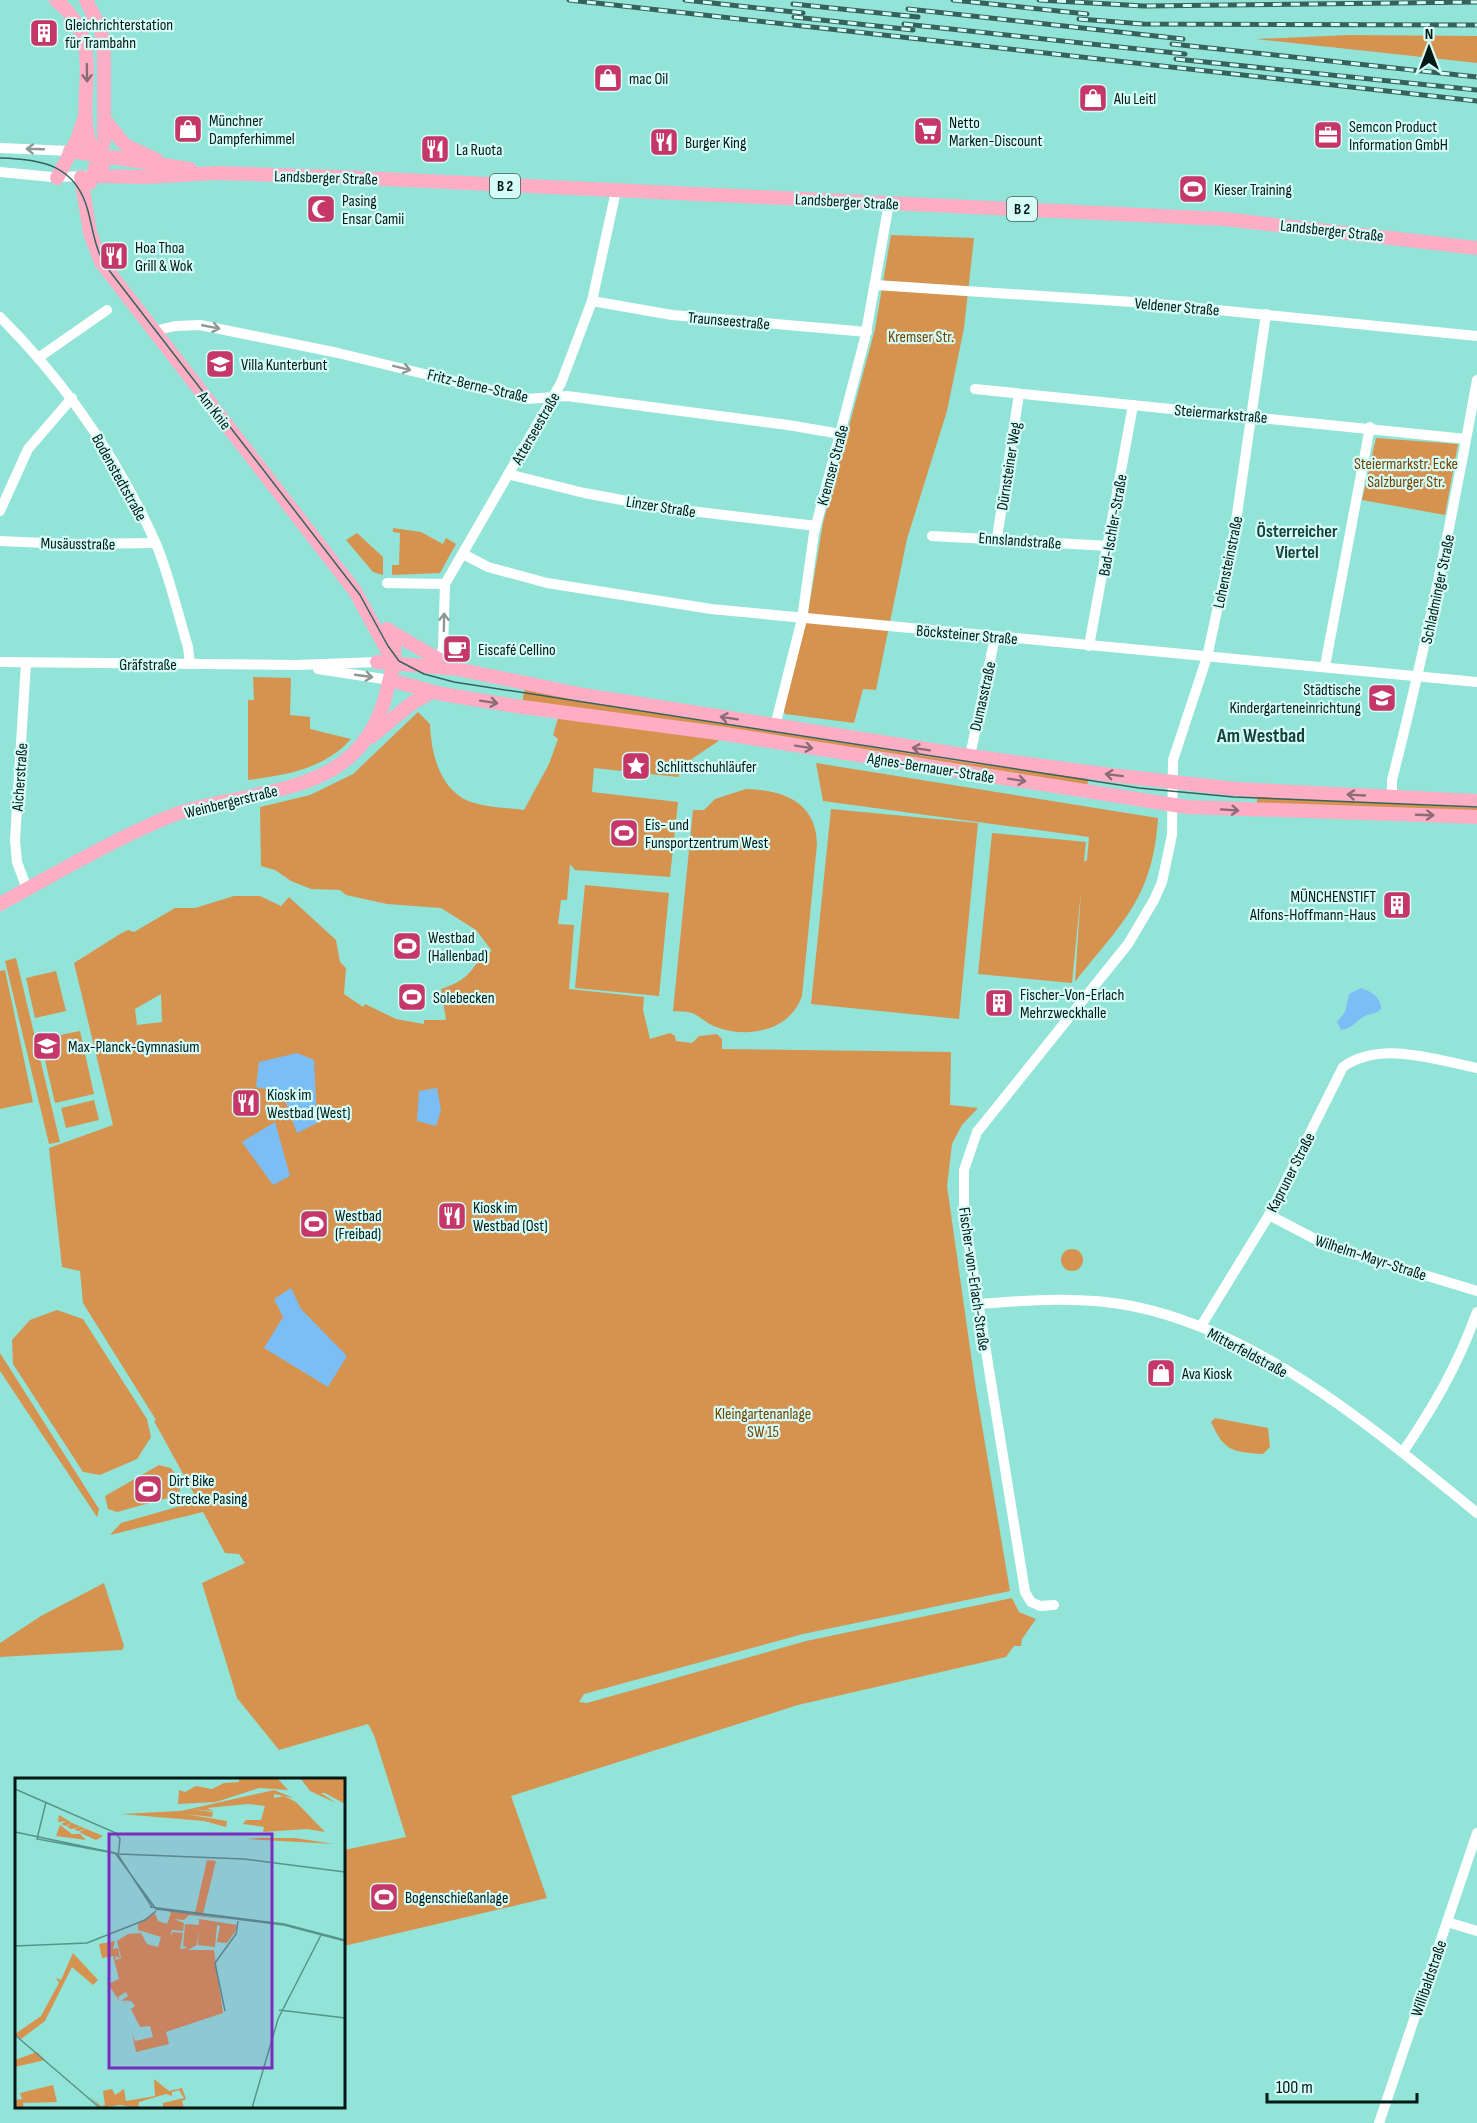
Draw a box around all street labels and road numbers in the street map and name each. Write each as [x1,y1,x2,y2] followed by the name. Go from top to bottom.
[274,167,378,190] street label: Landsberger Straße
[490,174,520,198] road number: B 2
[795,190,899,215] street label: Landsberger Straße
[1007,197,1037,221] road number: B 2
[1279,217,1384,246] street label: Landsberger Straße
[1134,294,1220,321] street label: Veldener Straße
[687,308,771,335] street label: Traunseestraße
[425,366,530,407] street label: Fritz-Berne-Straße
[192,387,235,434] street label: Am Knie
[508,389,565,469] street label: Atterseestraße
[1174,401,1268,428] street label: Steiermarkstraße
[993,421,1026,512] street label: Dürnsteiner Weg
[814,423,853,508] street label: Kremser Straße
[87,431,150,524] street label: Bodenstedtstraße
[1095,473,1132,578] street label: Bad-Ischler-Straße
[625,493,697,522] street label: Linzer Straße
[1209,515,1247,610] street label: Lohensteinstraße
[978,529,1062,554] street label: Ennslandstraße
[1418,533,1459,646] street label: Schladminger Straße
[41,534,115,555] street label: Musäusstraße
[915,622,1018,649] street label: Böcksteiner Straße
[119,656,177,675] street label: Gräfstraße
[966,660,1001,733] street label: Dumasstraße
[9,742,32,813] street label: Aicherstraße
[865,749,996,788] street label: Agnes-Bernauer-Straße
[183,782,280,823] street label: Weinbergerstraße
[1263,1130,1320,1216] street label: Kapruner Straße
[954,1206,993,1352] street label: Fischer-von-Erlach-Straße
[1312,1231,1429,1285] street label: Wilhelm-Mayr-Straße
[1204,1324,1291,1382] street label: Mitterfeldstraße
[1408,1938,1451,2019] street label: Willibaldstraße

